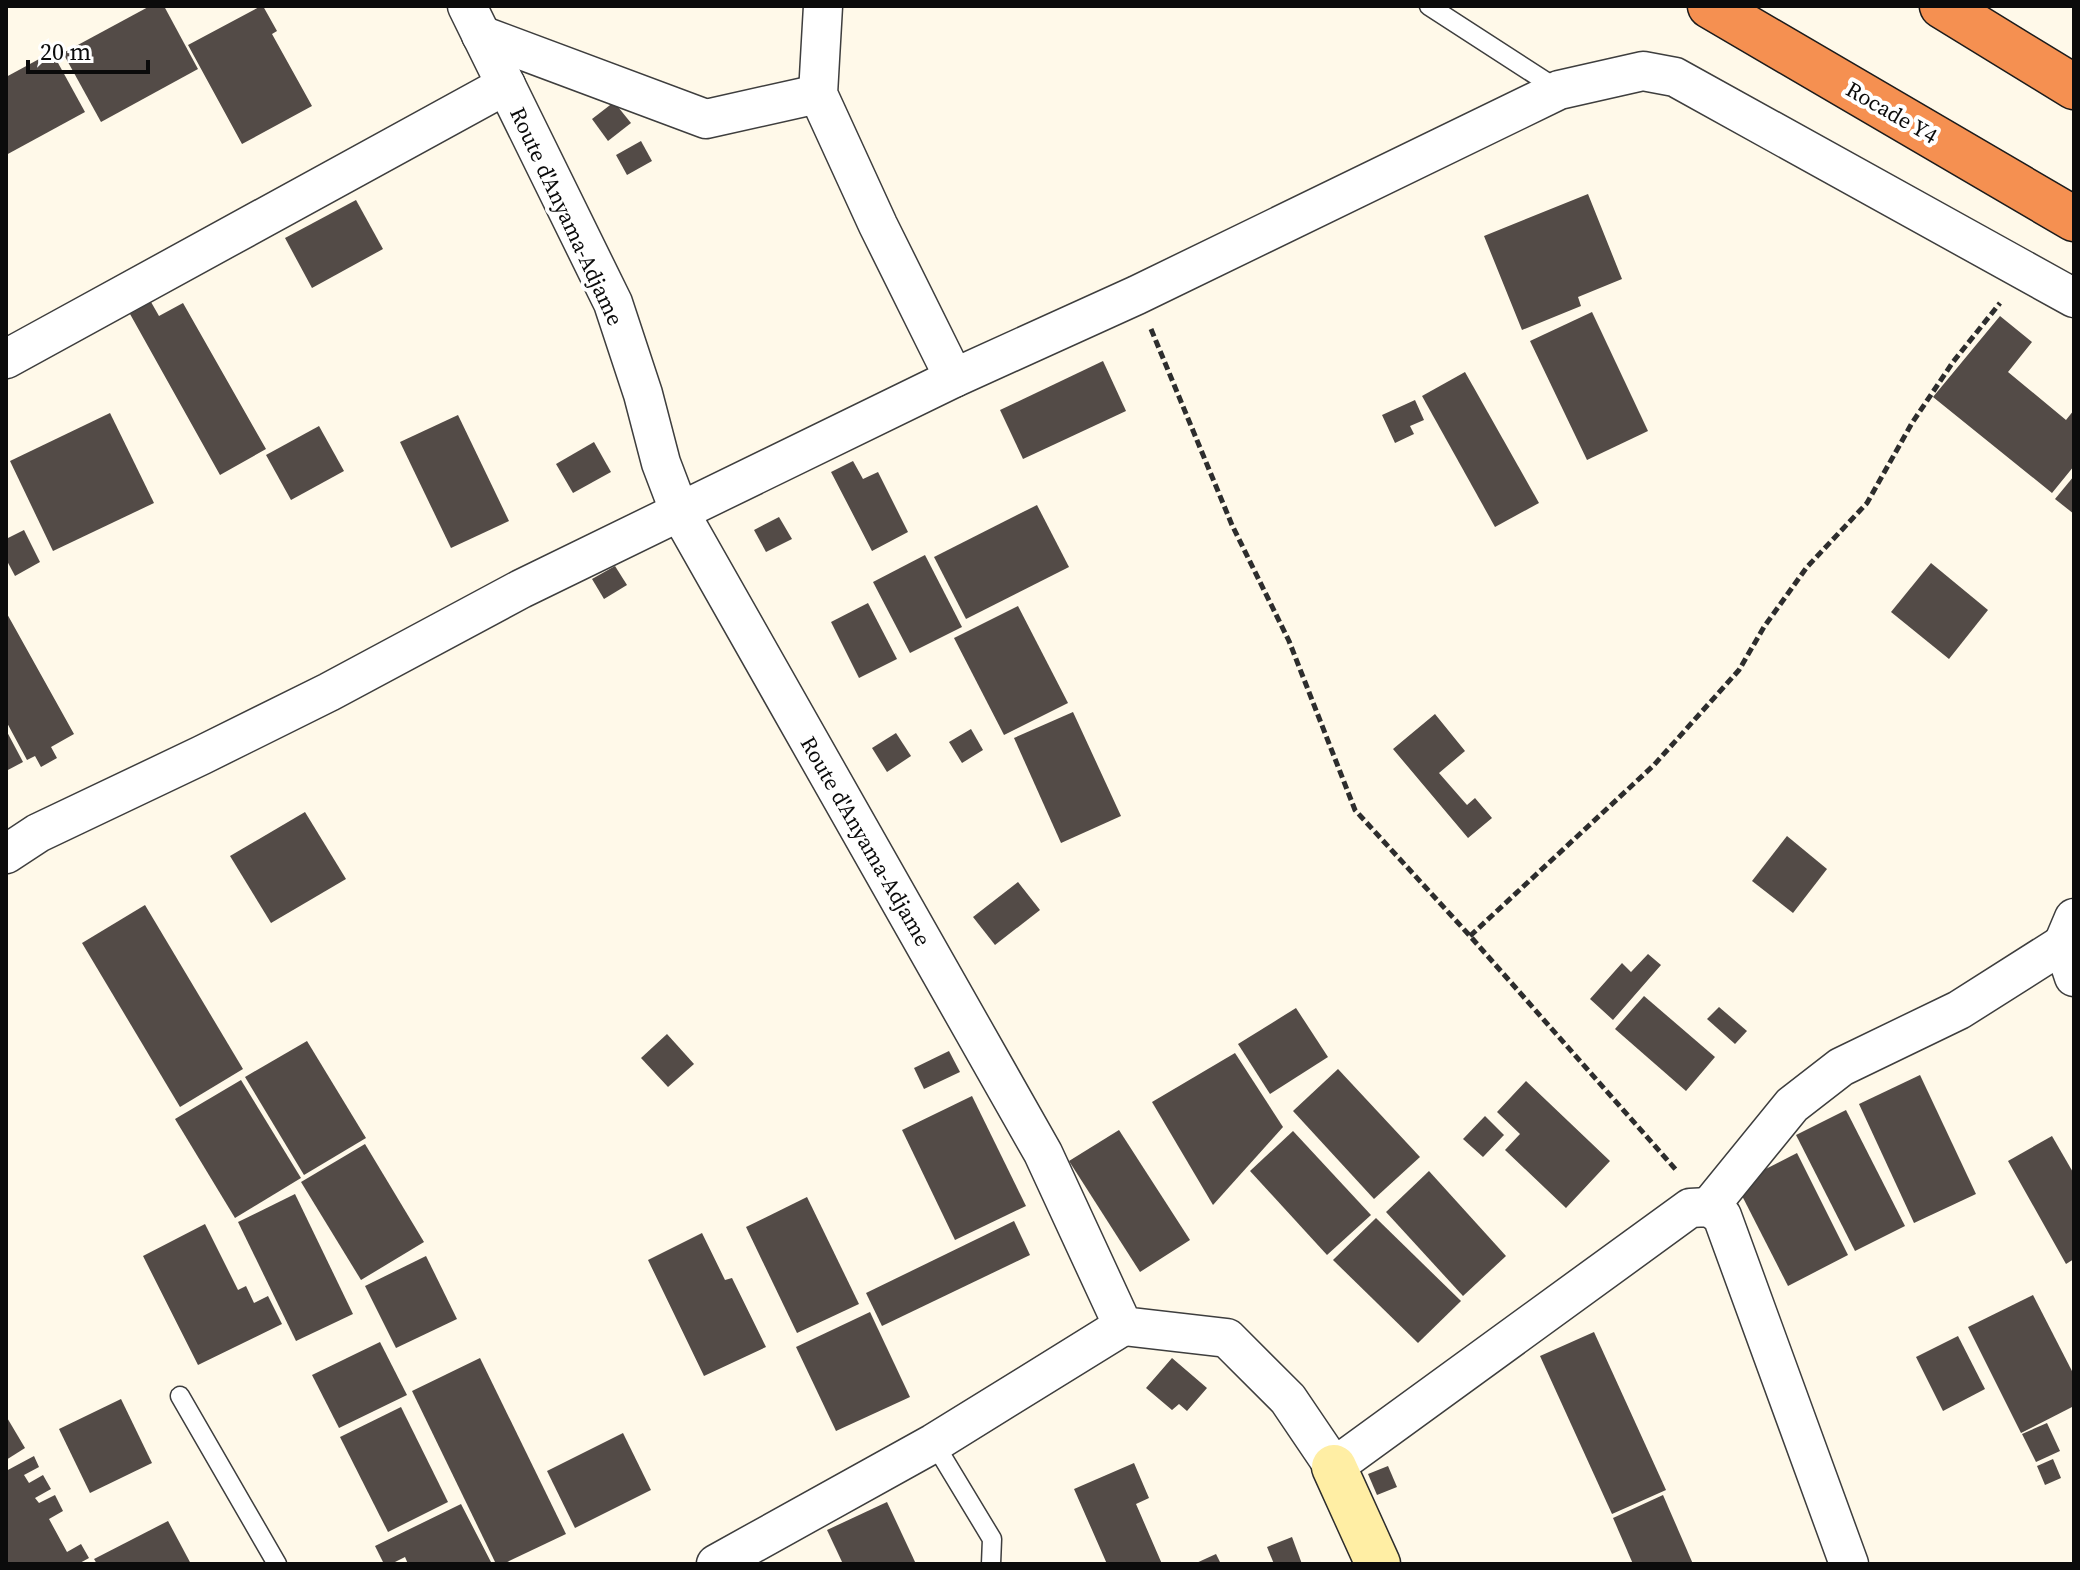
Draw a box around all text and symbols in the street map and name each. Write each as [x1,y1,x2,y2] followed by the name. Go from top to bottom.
[28,24,148,74] scale bar
[40,35,91,68] text: 20 m
[1841,74,1943,150] street label: Rocade Y4
[503,102,631,330] street label: Route d'Anyama-Adjame
[794,731,938,951] street label: Route d'Anyama-Adjame

